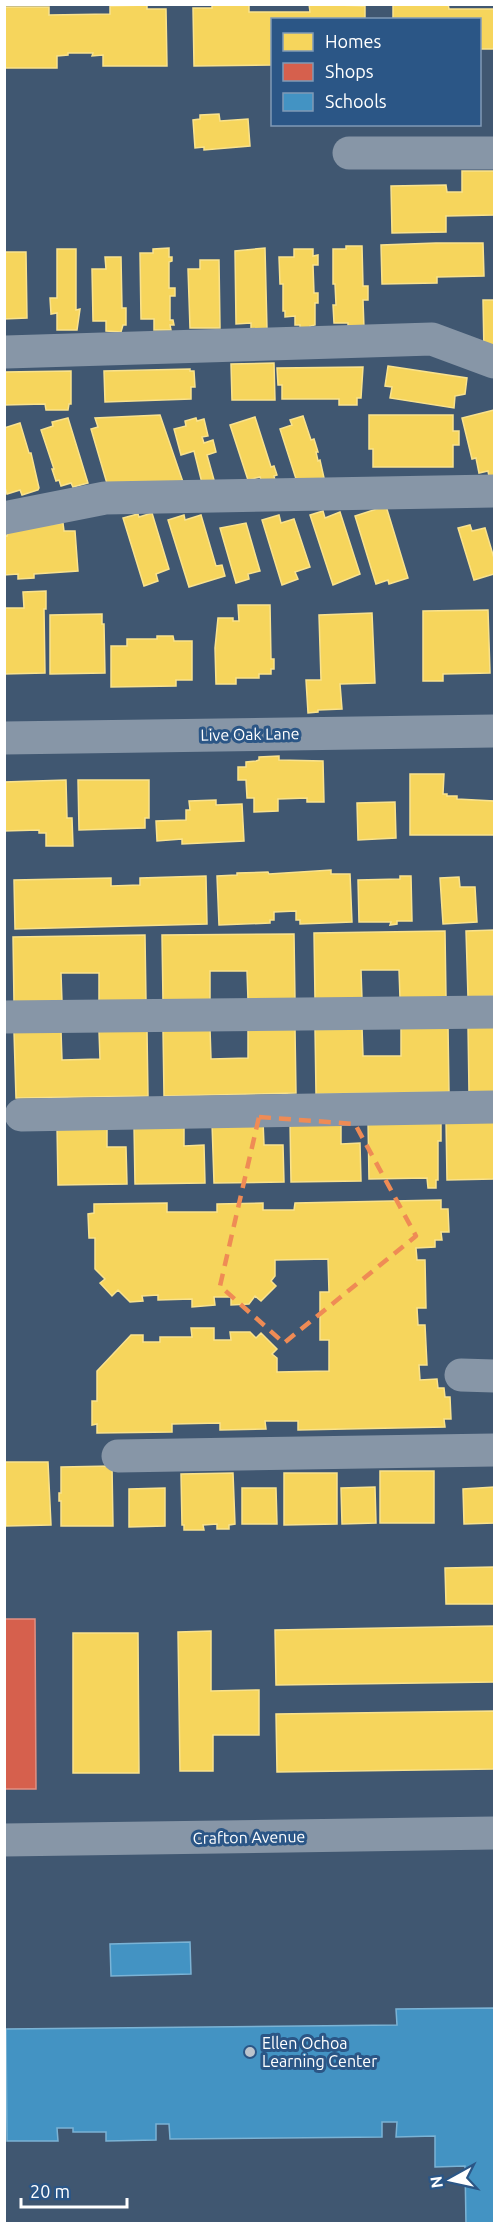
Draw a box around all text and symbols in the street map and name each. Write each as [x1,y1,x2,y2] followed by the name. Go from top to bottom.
[271,18,481,126] legend
[325,31,382,51] text: Homes
[325,61,374,81] text: Shops
[325,91,387,111] text: Schools
[200,724,300,744] street label: Live Oak Lane
[193,1827,305,1847] street label: Crafton Avenue
[262,2034,377,2070] place label: Ellen Ochoa Learning Center
[243,2045,257,2059] marker: Ellen Ochoa Learning Center
[421,2150,481,2210] north arrow
[21,2171,128,2209] scale bar
[426,2175,446,2189] text: N
[30,2181,70,2201] text: 20 m

